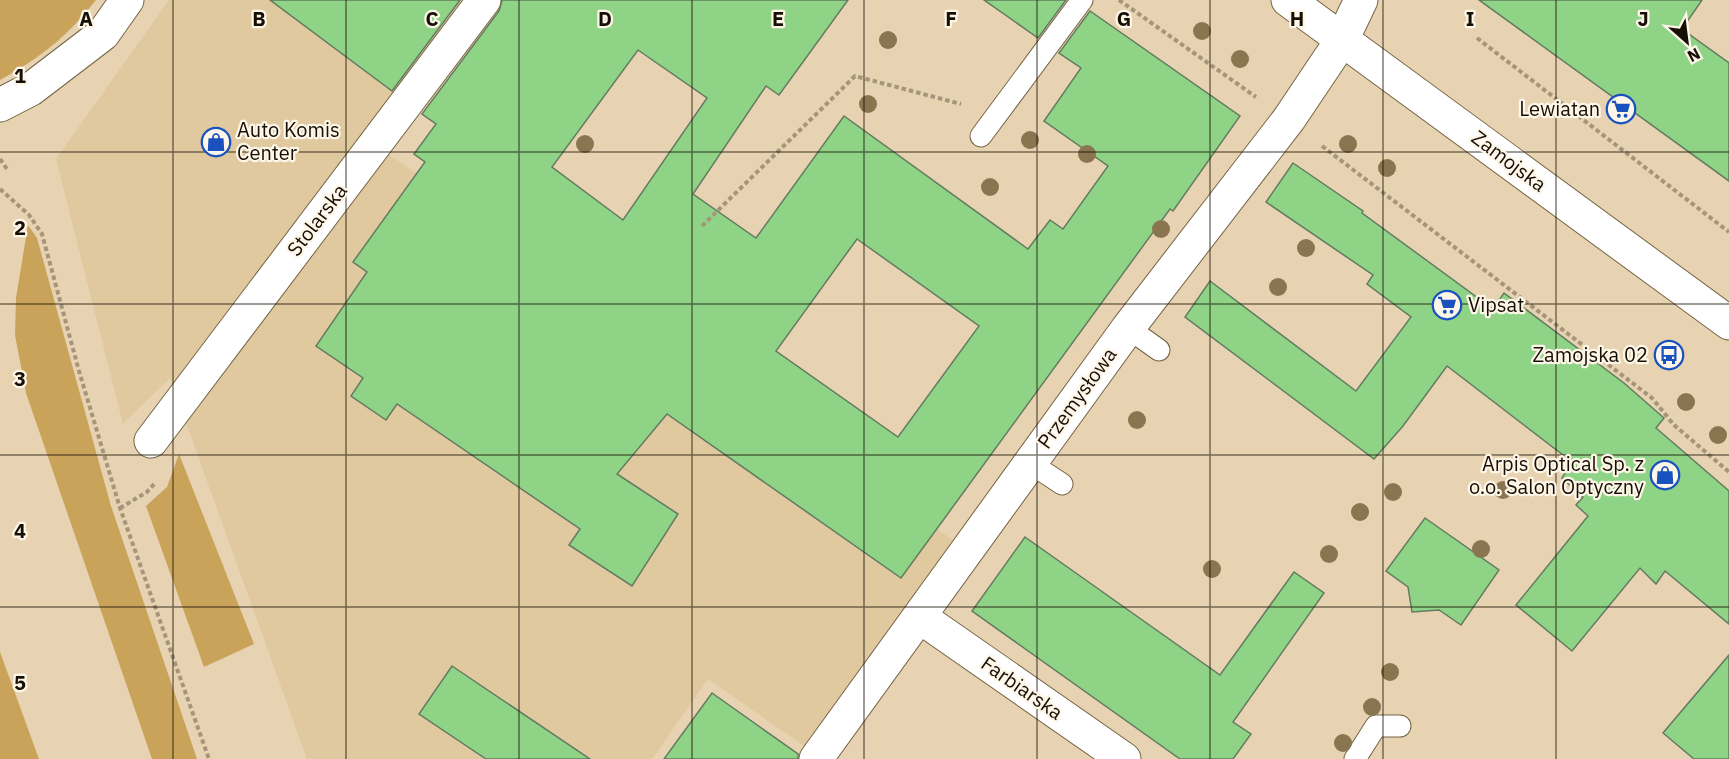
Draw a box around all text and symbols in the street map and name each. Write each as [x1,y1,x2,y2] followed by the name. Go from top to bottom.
[79,5,93,32] text: A
[252,5,266,32] text: B
[425,5,439,32] text: C
[598,5,612,32] text: D
[772,5,784,32] text: E
[945,5,957,32] text: F
[1117,5,1131,32] text: G
[1290,5,1304,32] text: H
[1466,5,1474,32] text: I
[1637,5,1649,32] text: J
[1657,12,1717,72] north arrow
[1684,44,1704,67] text: N
[14,62,26,89] text: 1
[1605,93,1637,125] supermarket icon: Lewiatan
[1519,95,1600,122] place label: Lewiatan
[237,116,340,166] place label: Auto Komis Center
[1467,124,1552,198] street label: Zamojska
[200,126,232,158] shop icon: Auto Komis Center
[281,178,353,261] street label: Stolarska
[14,214,26,241] text: 2
[1431,289,1463,321] supermarket icon: Vipsat
[1468,291,1524,318] place label: Vipsat
[1653,339,1685,371] bus stop icon: Zamojska 02
[1031,341,1123,454] street label: Przemysłowa
[1532,341,1648,368] place label: Zamojska 02
[14,365,26,392] text: 3
[1469,450,1644,500] place label: Arpis Optical Sp. z o.o. Salon Optyczny
[1649,459,1681,491] shop icon: Arpis Optical Sp. z o.o. Salon Optyczny
[14,517,26,544] text: 4
[976,650,1069,726] street label: Farbiarska
[14,669,26,696] text: 5

